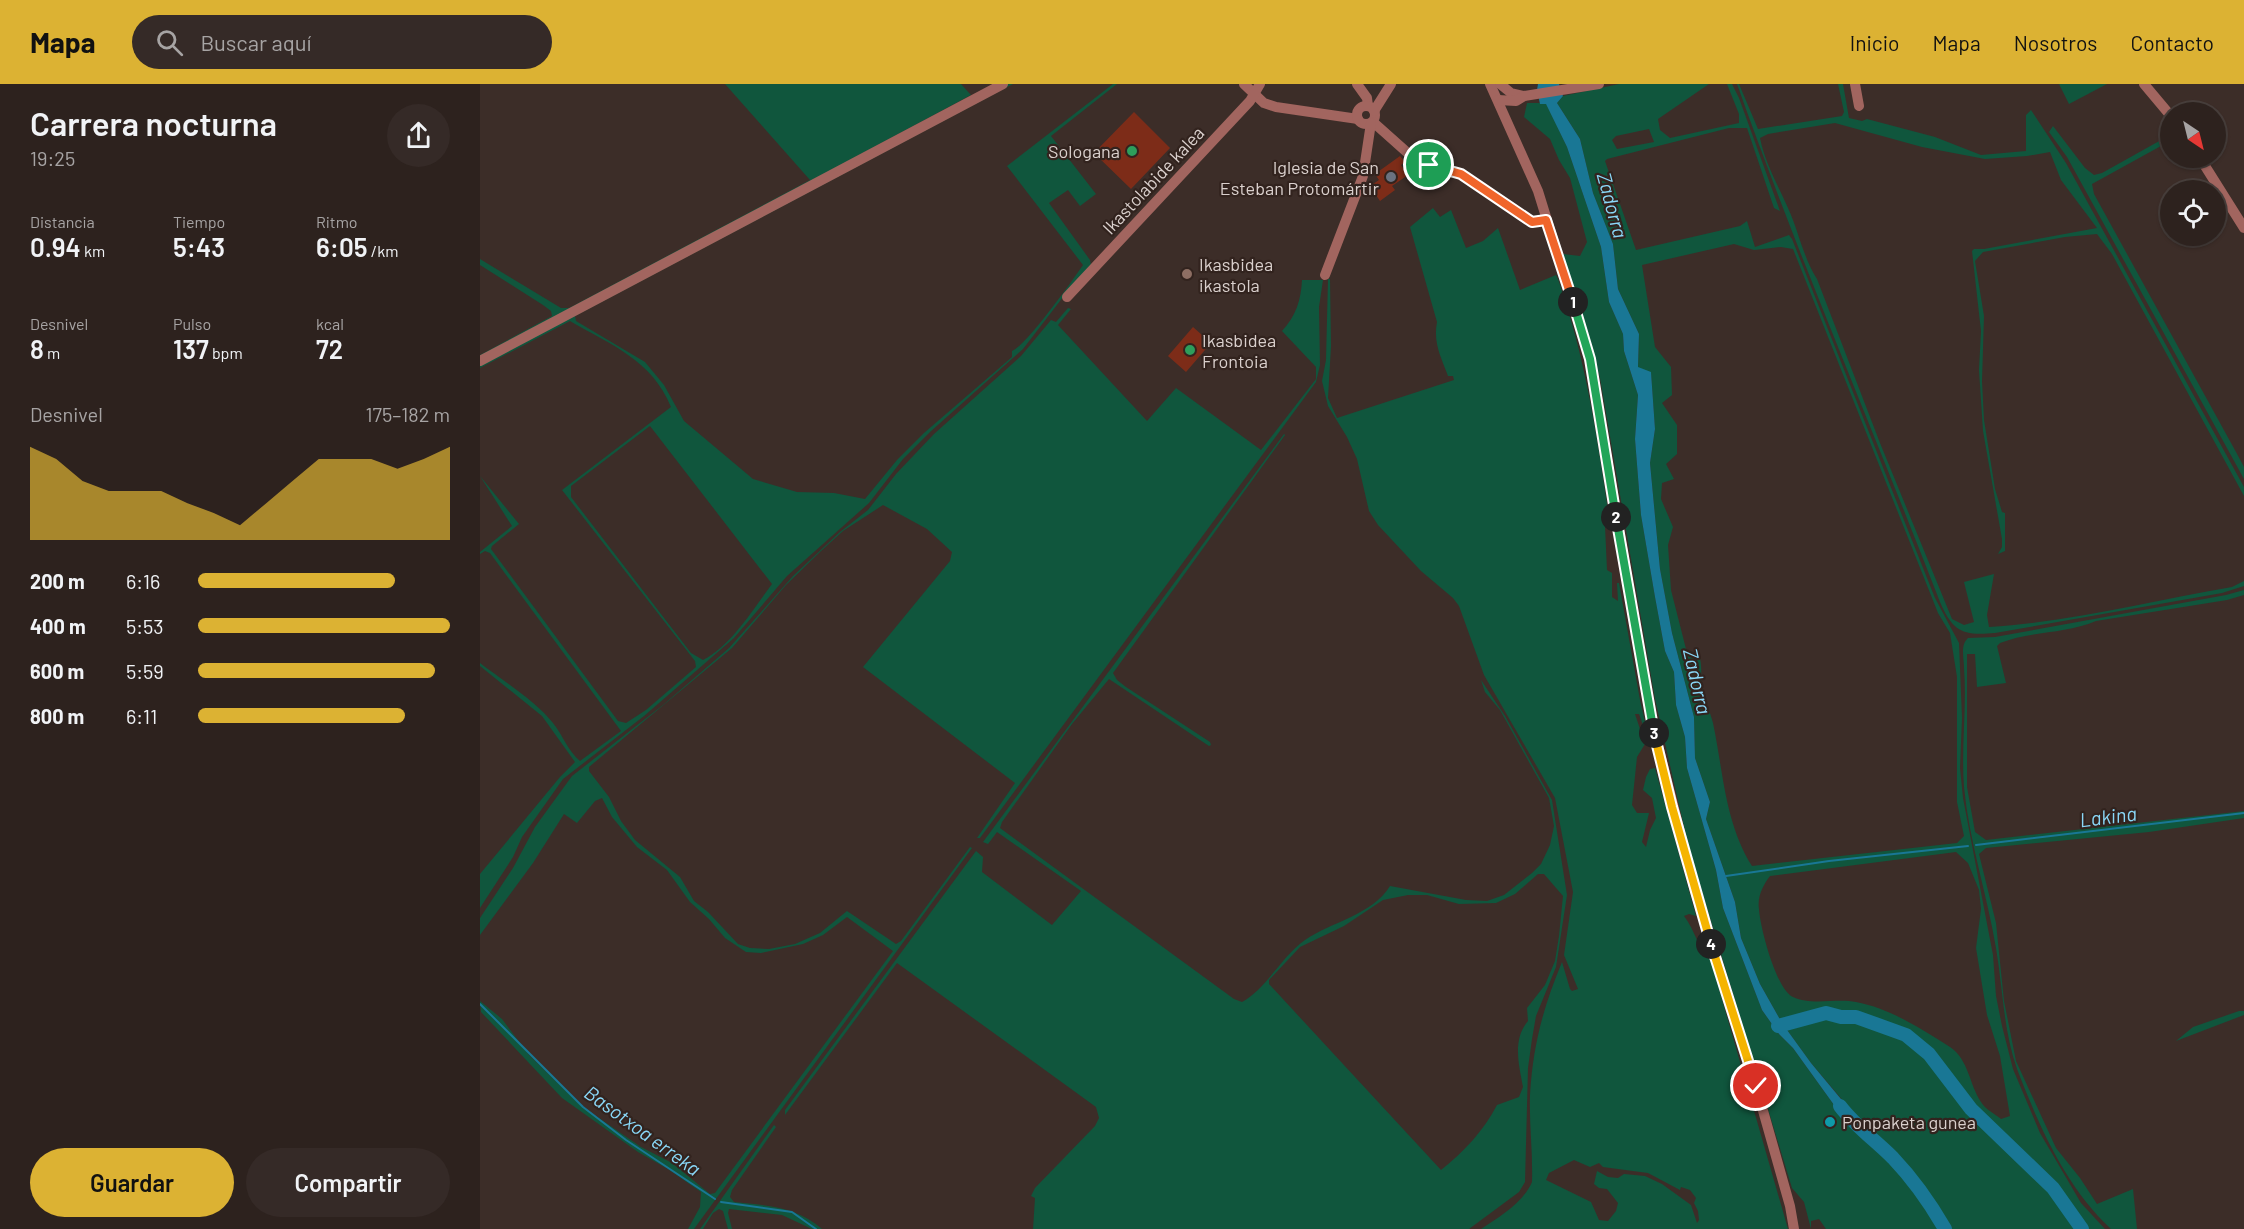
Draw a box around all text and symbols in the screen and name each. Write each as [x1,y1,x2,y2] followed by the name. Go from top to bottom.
[132,15,552,69] search box
[30,25,96,59] text: Mapa
[153,26,186,59] icon: search
[201,29,311,55] text: Buscar aquí
[1850,30,1900,55] text: Inicio
[1933,30,1981,55] text: Mapa
[2014,30,2097,55] text: Nosotros
[2130,30,2214,55] text: Contacto
[2160,102,2226,168] north arrow
[2160,102,2226,246] map controls
[30,103,277,143] text: Carrera nocturna
[387,104,450,167] button: share
[1098,122,1208,238] street label: Ikastolabide kalea
[1403,139,1454,190] pin
[1048,140,1120,162] place label: Sologana
[1125,144,1139,158] marker: Sologana
[30,146,75,170] text: 19:25
[1412,148,1445,181] icon: arrive
[1220,156,1379,199] place label: Iglesia de San Esteban Protomártir
[1384,170,1398,184] marker: Iglesia de San Esteban Protomártir
[1593,170,1633,240] water label: Zadorra
[2160,180,2226,246] button: locate
[30,212,95,231] text: Distancia
[173,212,225,231] text: Tiempo
[316,212,358,231] text: Ritmo
[30,231,81,262] text: 0.94
[173,231,225,262] text: 5:43
[316,231,368,262] text: 6:05
[81,241,105,260] text: km
[368,241,398,260] text: /km
[1199,253,1273,296] place label: Ikasbidea ikastola
[1180,267,1194,281] marker: Ikasbidea ikastola
[1558,287,1588,317] pin: 1
[1570,292,1576,311] text: 1
[30,314,88,333] text: Desnivel
[173,314,211,333] text: Pulso
[316,314,344,333] text: kcal
[1202,329,1276,372] place label: Ikasbidea Frontoia
[30,333,44,364] text: 8
[173,333,209,364] text: 137
[316,333,343,364] text: 72
[44,343,60,362] text: m
[209,343,243,362] text: bpm
[1183,343,1197,357] marker: Ikasbidea Frontoia
[30,402,103,426] text: Desnivel
[366,402,450,426] text: 175–182 m
[1601,502,1631,532] pin: 2
[1612,507,1620,526] text: 2
[30,569,85,593] text: 200 m
[126,569,160,593] text: 6:16
[30,614,86,638] text: 400 m
[126,614,164,638] text: 5:53
[1679,646,1717,716] water label: Zadorra
[30,659,84,683] text: 600 m
[126,659,164,683] text: 5:59
[30,704,84,728] text: 800 m
[126,704,157,728] text: 6:11
[1639,718,1669,748] pin: 3
[1650,723,1658,742] text: 3
[2078,801,2138,831] water label: Lakina
[1696,929,1726,959] pin: 4
[1706,934,1716,953] text: 4
[1730,1060,1781,1111] pin
[1739,1069,1772,1102] icon: check
[580,1080,706,1180] water label: Basotxoa erreka
[1842,1111,1976,1133] place label: Ponpaketa gunea
[1823,1115,1837,1129] marker: Ponpaketa gunea
[30,1148,234,1217] button: Guardar
[246,1148,450,1217] button: Compartir

